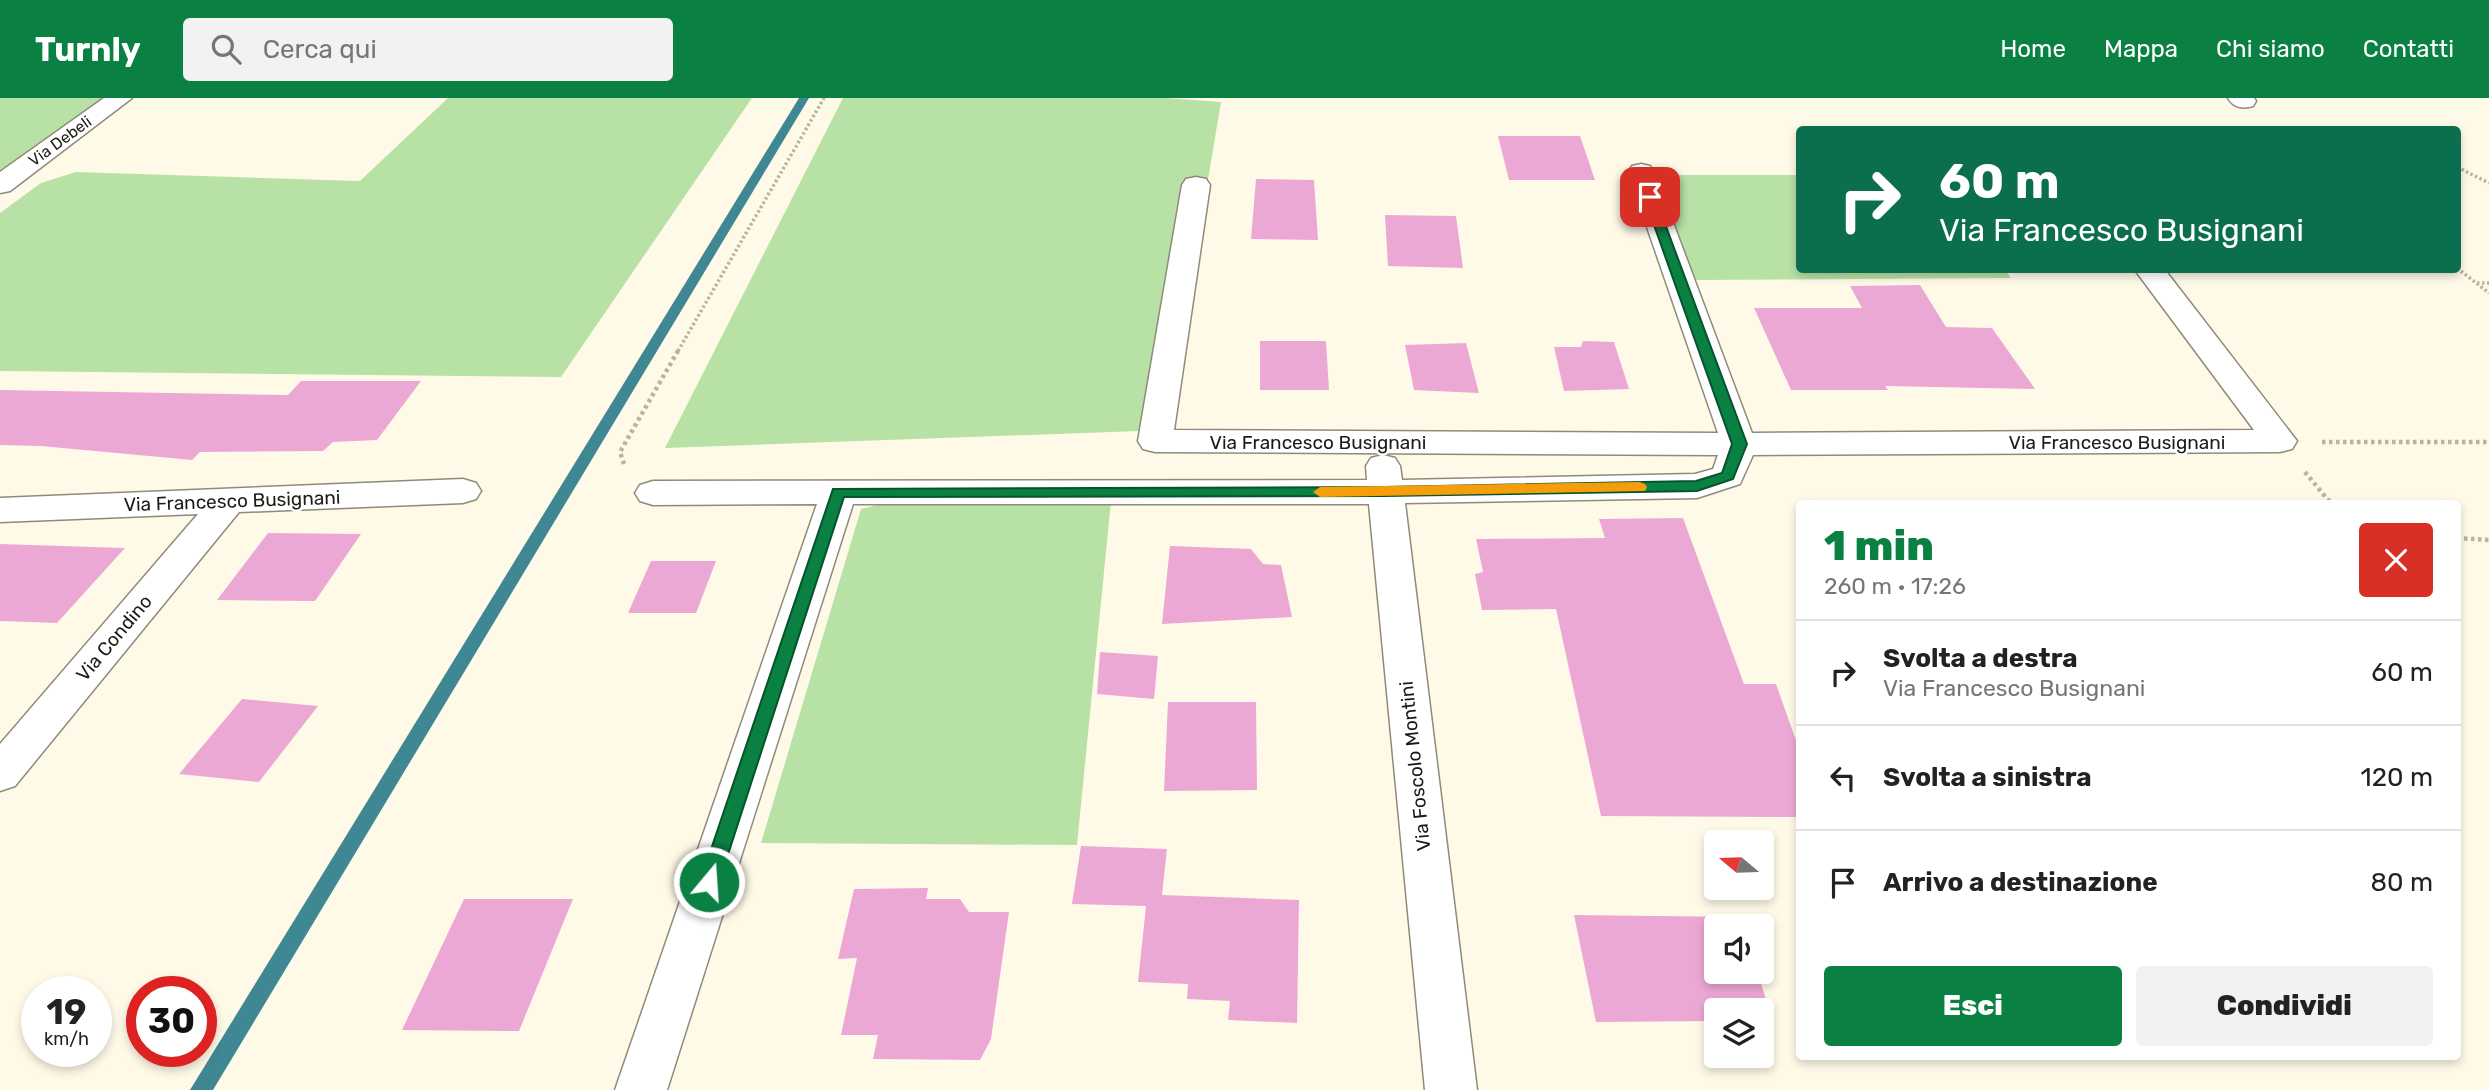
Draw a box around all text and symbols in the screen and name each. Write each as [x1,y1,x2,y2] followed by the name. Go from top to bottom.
[183,18,673,81] search box
[35,30,141,69] text: Turnly
[207,30,245,68] icon: search
[263,34,377,65] text: Cerca qui
[2000,35,2066,63] text: Home
[2104,35,2178,63] text: Mappa
[2216,35,2325,63] text: Chi siamo
[2363,35,2454,63] text: Contatti
[25,112,95,170] street label: Via Debeli
[1939,152,2060,210] text: 60 m
[1824,154,1915,245] icon: right
[1620,167,1680,227] pin
[1631,178,1669,216] icon: arrive
[1939,211,2304,249] text: Via Francesco Busignani
[1210,431,1426,454] street label: Via Francesco Busignani
[2009,431,2225,454] street label: Via Francesco Busignani
[123,486,341,516] street label: Via Francesco Busignani
[1824,521,1934,571] text: 1 min
[2359,523,2433,597] button: close
[1824,572,1966,600] text: 260 m · 17:26
[71,590,157,686] street label: Via Condino
[1883,643,2078,674] text: Svolta a destra
[1824,654,1862,692] icon: right
[2371,657,2433,688] text: 60 m
[1883,674,2145,702] text: Via Francesco Busignani
[1395,680,1435,852] street label: Via Foscolo Montini
[1824,759,1862,797] icon: left
[1883,762,2092,793] text: Svolta a sinistra
[2361,762,2433,793] text: 120 m
[1704,830,1774,900] north arrow
[1704,830,1774,1068] map controls
[672,845,746,919] position arrow
[1824,864,1862,902] icon: arrive
[1883,867,2158,898] text: Arrivo a destinazione
[2370,867,2433,898] text: 80 m
[1704,914,1774,984] button: sound
[1824,966,2122,1046] button: Esci
[2136,966,2433,1046] button: Condividi
[126,976,217,1067] speed limit sign: 30
[47,991,86,1033] text: 19
[1704,998,1774,1068] button: layers
[44,1028,89,1050] text: km/h

